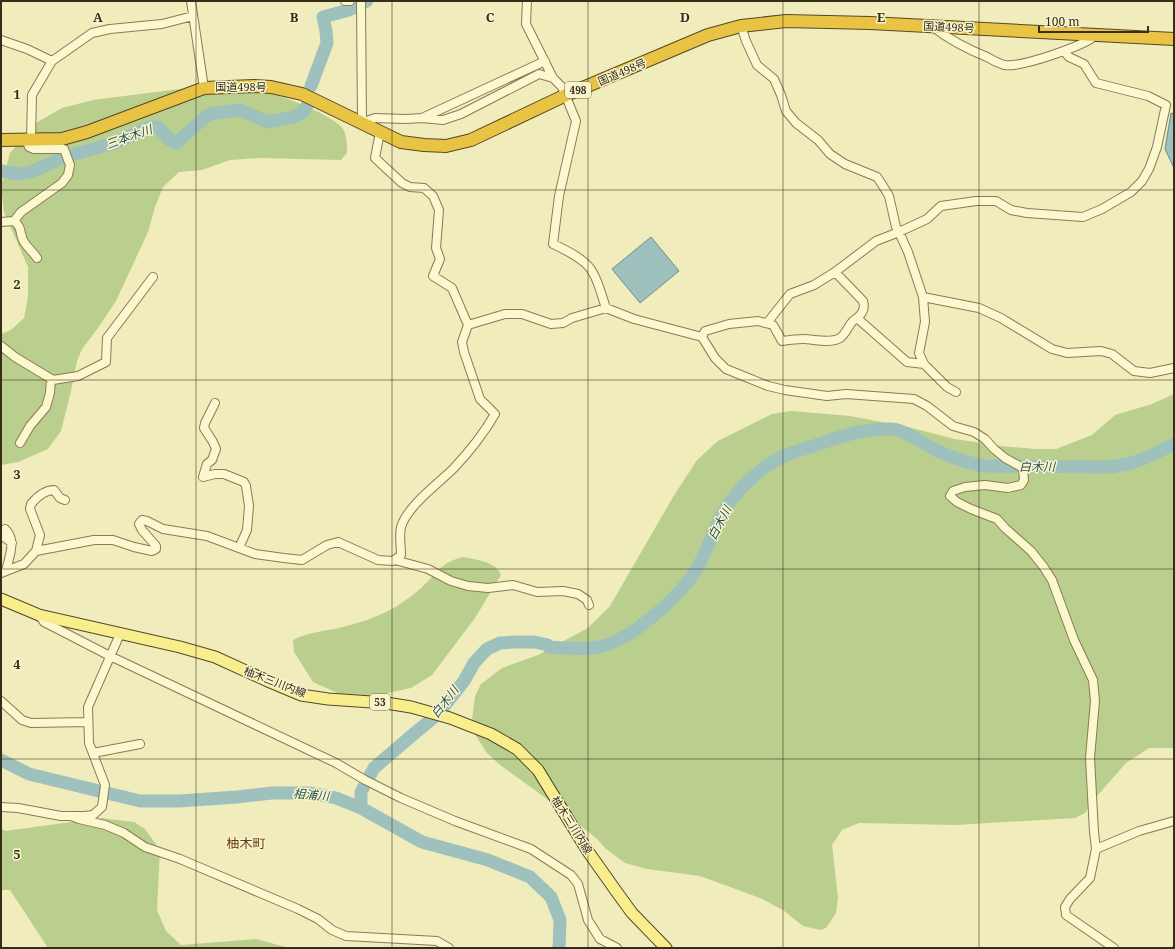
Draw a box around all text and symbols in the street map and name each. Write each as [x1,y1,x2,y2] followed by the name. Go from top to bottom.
[93,8,103,26] text: A
[290,8,299,26] text: B
[486,8,495,26] text: C
[680,8,690,26] text: D
[877,8,886,26] text: E
[1039,8,1148,34] scale bar
[1045,13,1080,30] text: 100 m
[923,18,975,35] street label: 国道498号
[595,55,648,88] street label: 国道498号
[215,79,267,94] street label: 国道498号
[565,82,591,98] road number: 498
[13,85,21,103] text: 1
[103,120,156,153] water label: 三本木川
[13,275,21,293] text: 2
[1019,458,1057,475] water label: 白木川
[13,465,21,483] text: 3
[704,501,736,543] water label: 白木川
[13,655,21,673] text: 4
[242,663,309,700] street label: 柚木三川内線
[427,681,464,721] water label: 白木川
[370,694,390,710] road number: 53
[292,784,332,805] water label: 相浦川
[549,793,596,857] street label: 柚木三川内線
[226,834,266,852] district label: 柚木町
[13,845,21,863] text: 5

